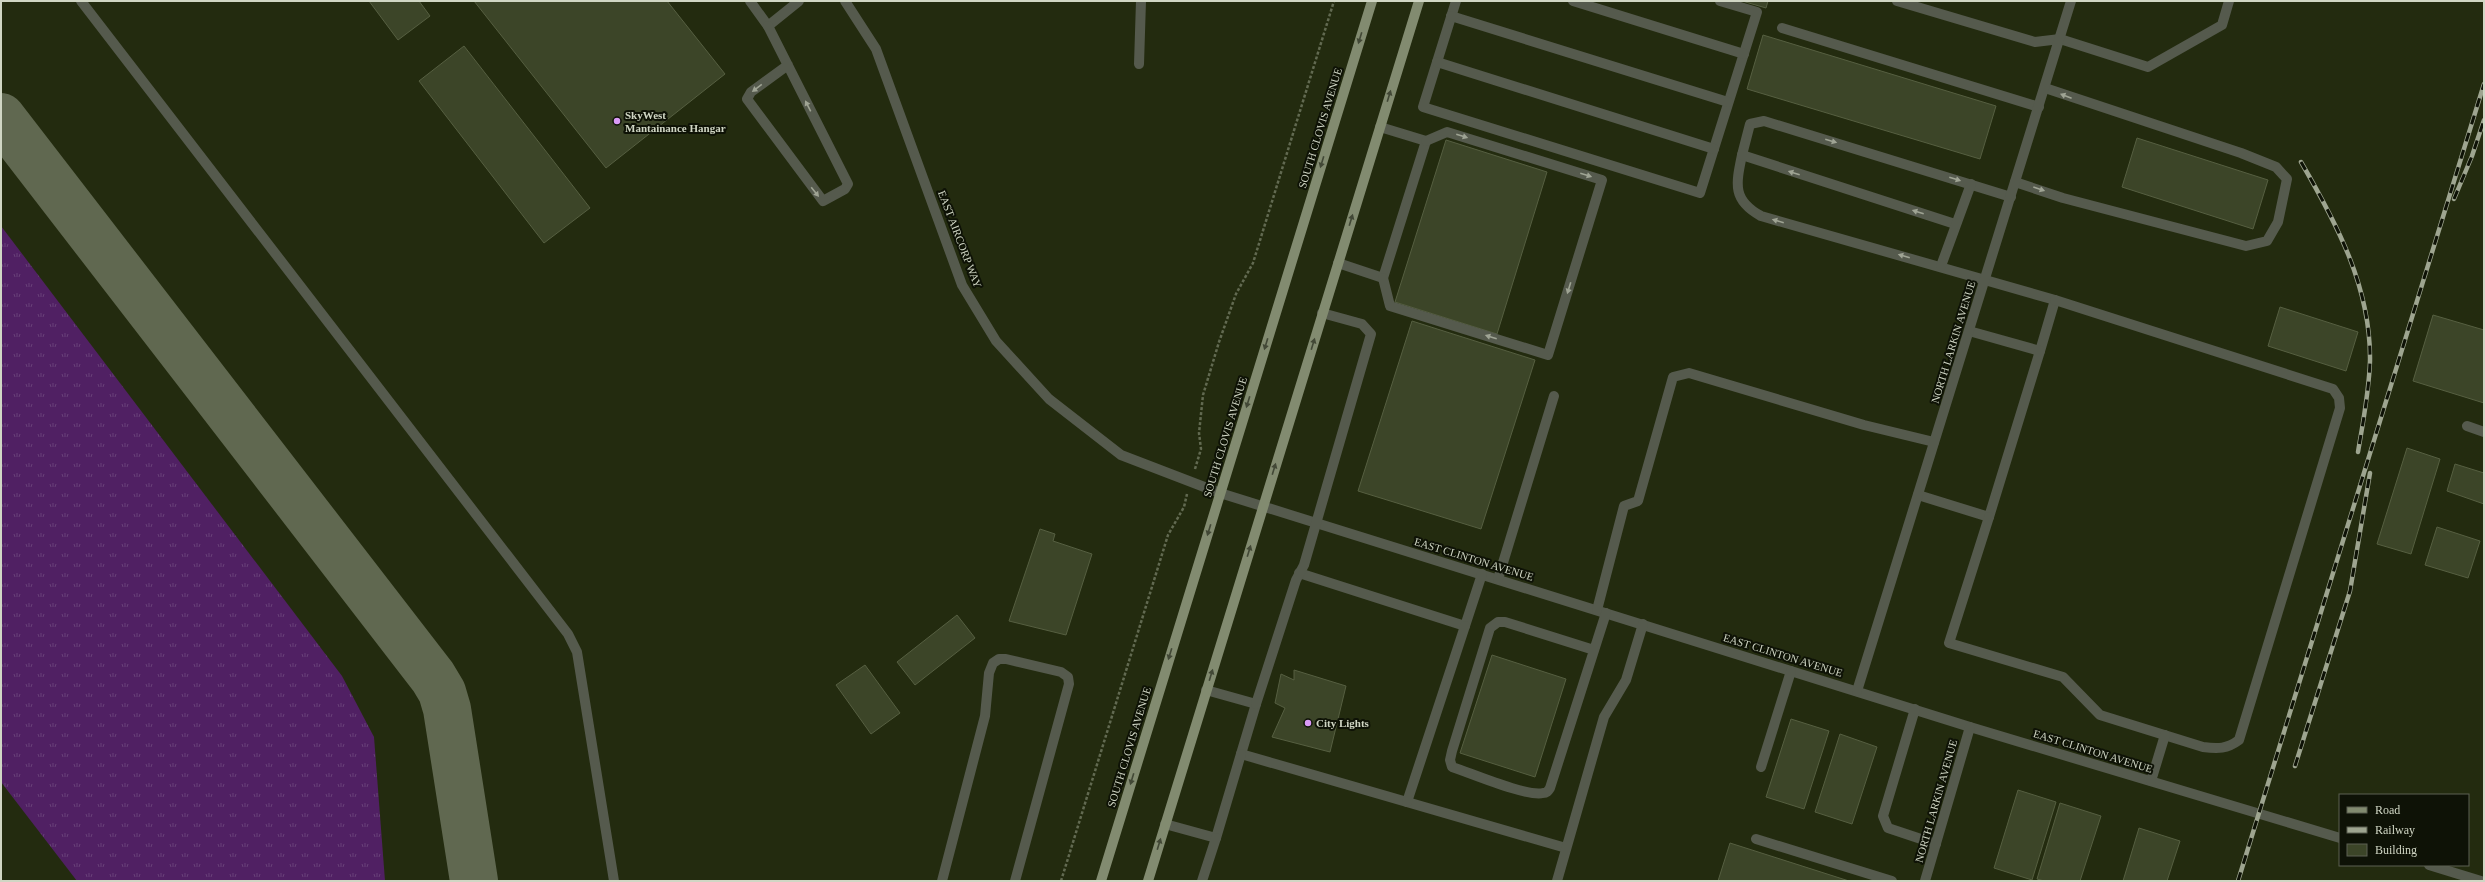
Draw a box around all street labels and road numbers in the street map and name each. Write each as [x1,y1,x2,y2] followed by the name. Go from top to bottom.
[1296,66,1344,190] street label: SOUTH CLOVIS AVENUE
[936,189,984,289] street label: EAST AIRCORP WAY
[1929,279,1977,405] street label: NORTH LARKIN AVENUE
[1201,375,1249,499] street label: SOUTH CLOVIS AVENUE
[1413,535,1535,583] street label: EAST CLINTON AVENUE
[1722,631,1844,679] street label: EAST CLINTON AVENUE
[1105,685,1153,809] street label: SOUTH CLOVIS AVENUE
[2032,727,2154,775] street label: EAST CLINTON AVENUE
[1913,738,1959,864] street label: NORTH LARKIN AVENUE

